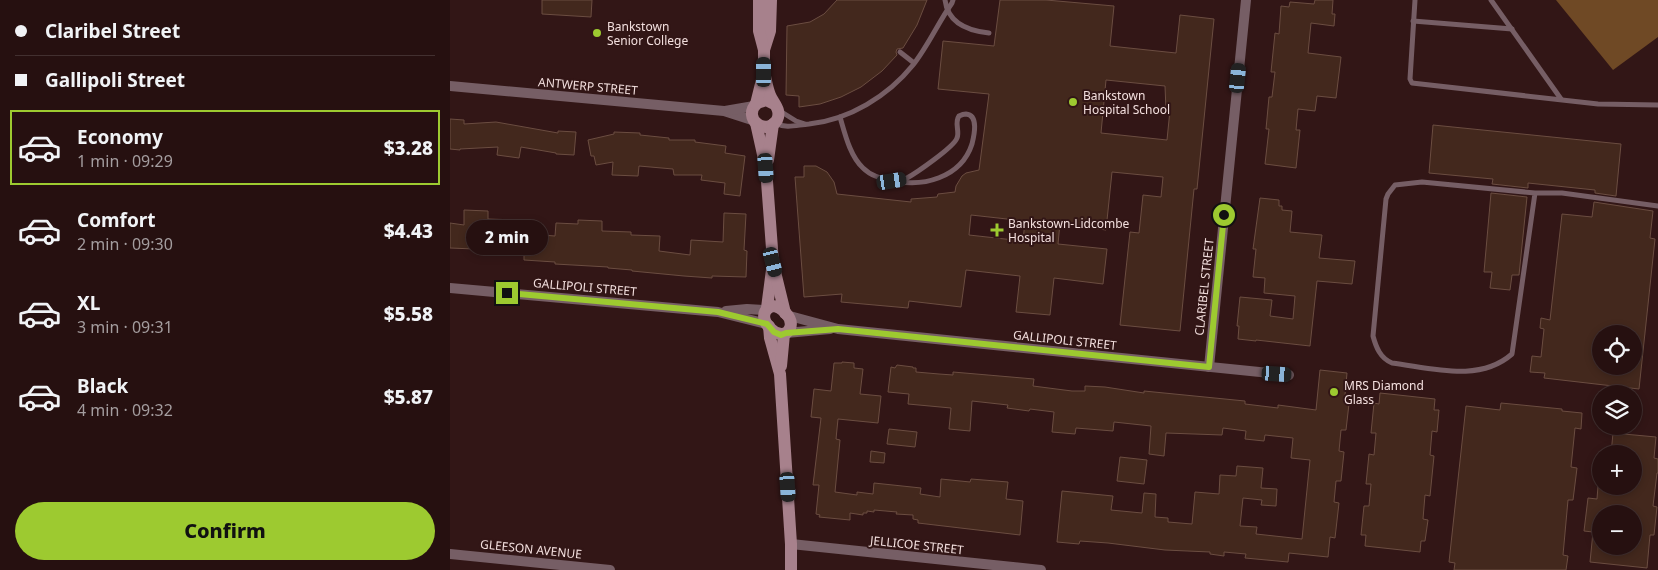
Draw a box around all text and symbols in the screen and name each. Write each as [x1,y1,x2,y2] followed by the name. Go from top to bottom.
[45,18,180,44] text: Claribel Street
[607,18,688,49] place label: Bankstown Senior College
[591,27,603,39] marker: Bankstown Senior College
[756,57,771,87] car
[1228,62,1247,94] car
[45,67,185,93] text: Gallipoli Street
[538,73,639,99] street label: ANTWERP STREET
[1083,87,1170,118] place label: Bankstown Hospital School
[1067,96,1079,108] marker: Bankstown Hospital School
[77,124,163,150] text: Economy
[17,125,62,170] icon: car
[384,135,433,161] text: $3.28
[77,150,173,172] text: 1 min · 09:29
[757,153,774,183] car
[876,171,907,191] car
[1213,204,1235,226] route start
[77,207,156,233] text: Comfort
[17,208,62,253] icon: car
[1008,215,1130,246] place label: Bankstown-Lidcombe Hospital
[384,218,433,244] text: $4.43
[466,220,548,256] callout: 2 min
[990,223,1004,237] marker: Bankstown-Lidcombe Hospital
[485,226,529,248] text: 2 min
[77,233,173,255] text: 2 min · 09:30
[1190,237,1218,336] street label: CLARIBEL STREET
[762,246,783,278] car
[533,274,638,300] street label: GALLIPOLI STREET
[496,282,518,304] route end
[77,290,100,316] text: XL
[17,291,62,336] icon: car
[384,301,433,327] text: $5.58
[77,316,173,338] text: 3 min · 09:31
[1592,325,1642,555] map controls
[1592,325,1642,375] button: locate
[1012,326,1118,354] street label: GALLIPOLI STREET
[1261,365,1292,383] car
[77,373,128,399] text: Black
[17,374,62,419] icon: car
[1344,377,1424,408] place label: MRS Diamond Glass
[384,384,433,410] text: $5.87
[1592,385,1642,435] button: layers
[1328,386,1340,398] marker: MRS Diamond Glass
[77,399,173,421] text: 4 min · 09:32
[1592,445,1642,495] button: +
[779,472,796,502] car
[15,502,435,560] button: Confirm
[1592,505,1642,555] button: −
[868,532,965,558] street label: JELLICOE STREET
[479,535,583,563] street label: GLEESON AVENUE

